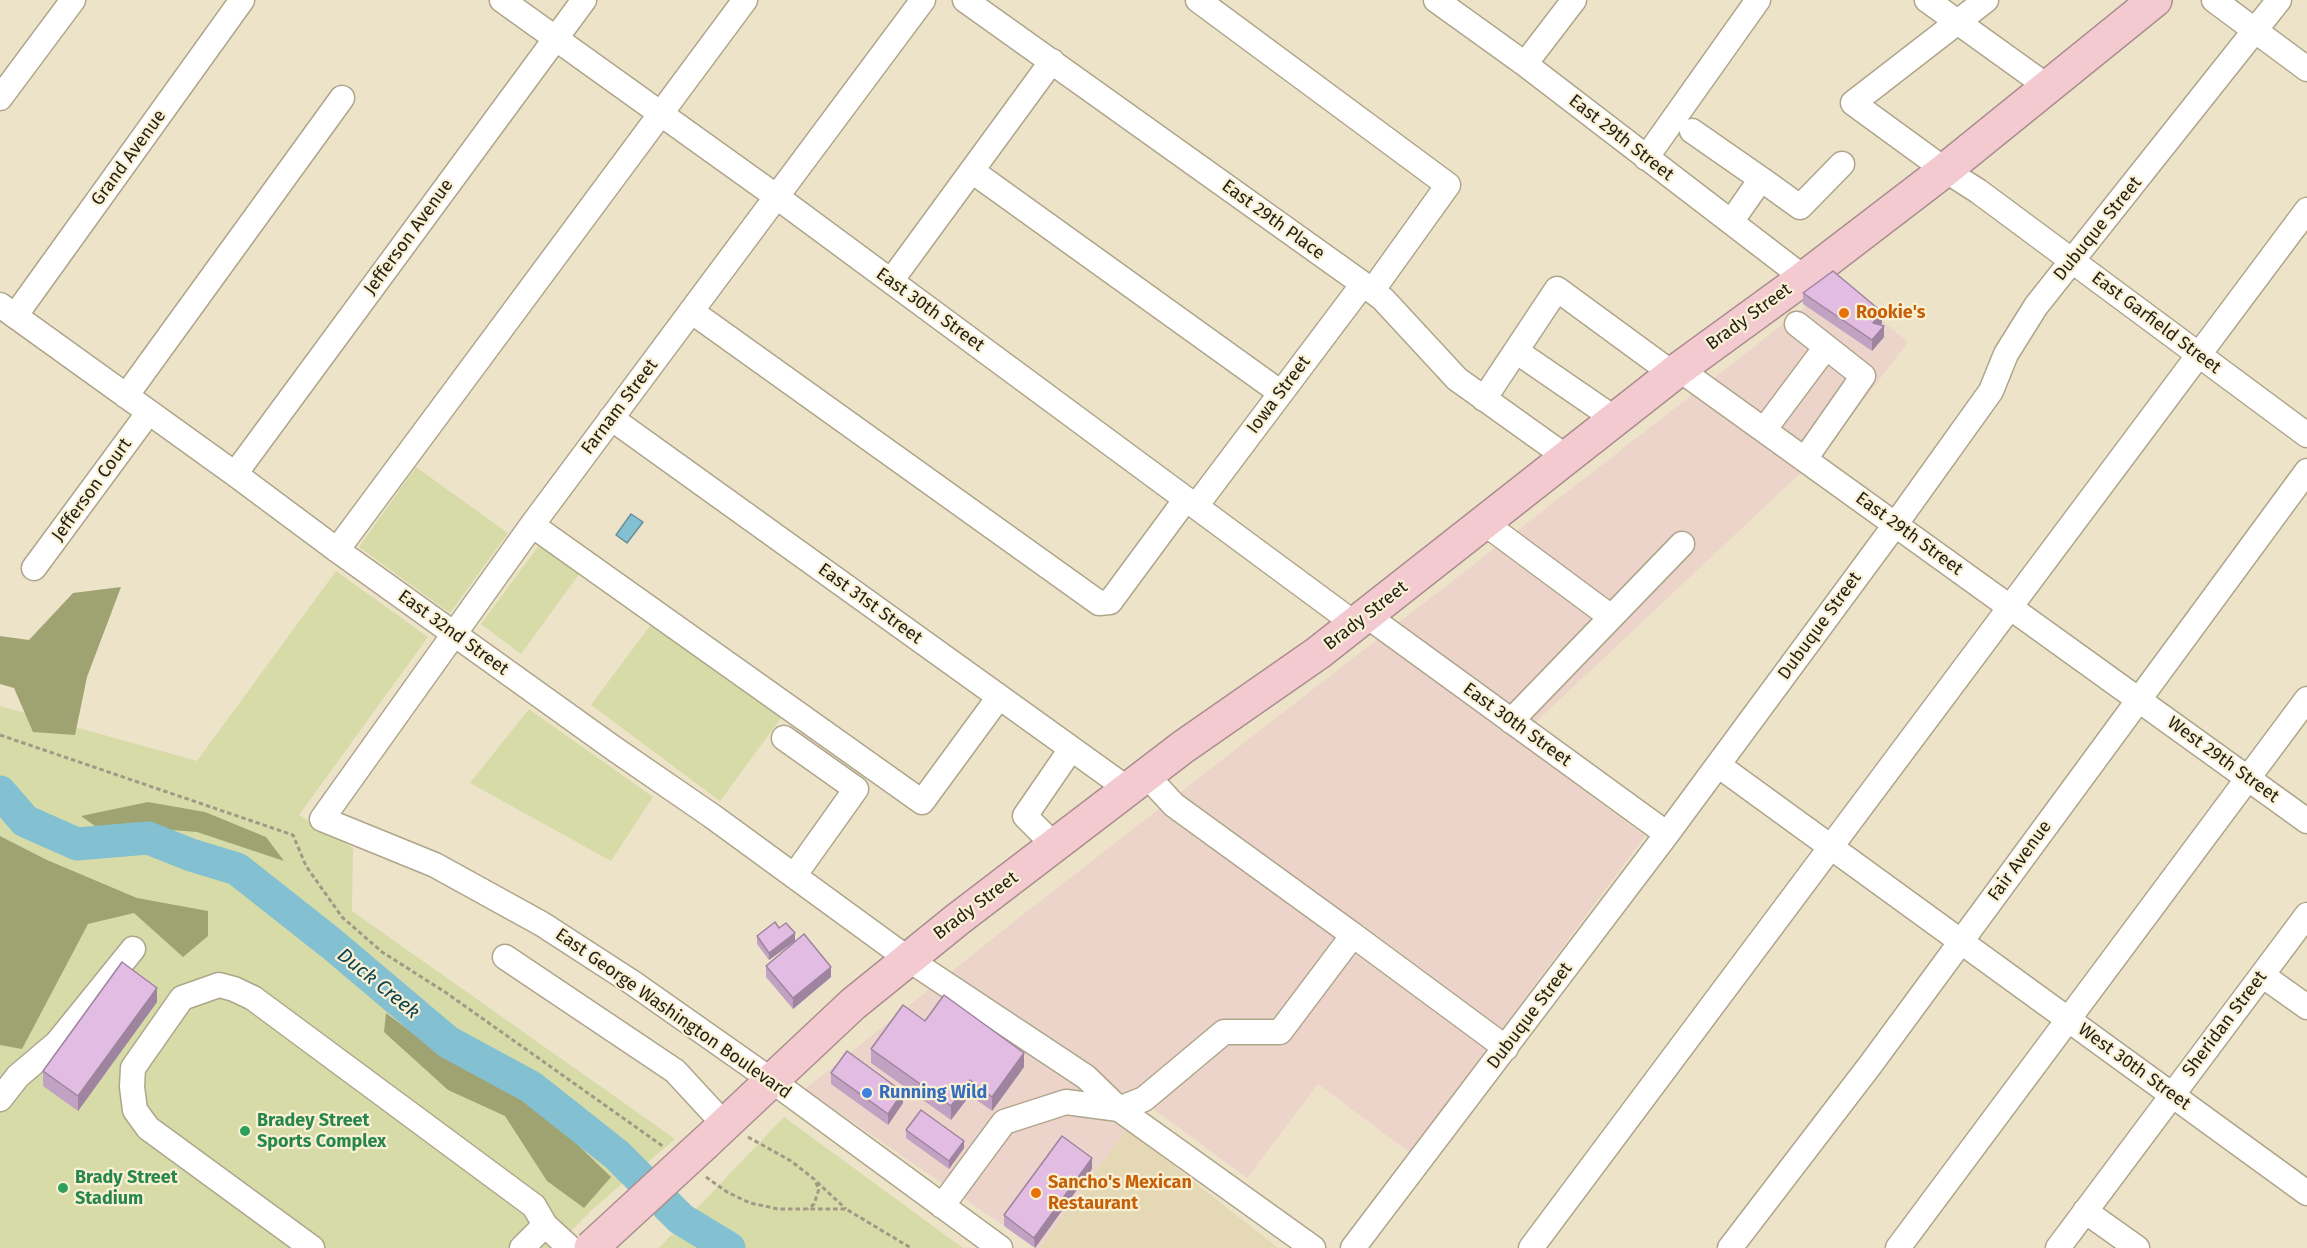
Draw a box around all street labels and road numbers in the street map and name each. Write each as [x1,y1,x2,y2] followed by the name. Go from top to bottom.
[1564,90,1678,186] street label: East 29th Street
[87,106,171,210] street label: Grand Avenue
[2049,173,2147,285] street label: Dubuque Street
[360,175,458,299] street label: Jefferson Avenue
[1217,175,1329,265] street label: East 29th Place
[872,264,988,356] street label: East 30th Street
[2087,267,2225,379] street label: East Garfield Street
[1702,279,1796,355] street label: Brady Street
[1243,352,1315,438] street label: Iowa Street
[577,355,663,459] street label: Farnam Street
[47,434,137,546] street label: Jefferson Court
[1851,488,1967,580] street label: East 29th Street
[814,559,926,649] street label: East 31st Street
[1774,568,1866,684] street label: Dubuque Street
[1320,577,1412,655] street label: Brady Street
[394,586,512,680] street label: East 32nd Street
[1459,679,1575,771] street label: East 30th Street
[2163,712,2283,808] street label: West 29th Street
[1984,817,2056,905] street label: Fair Avenue
[929,867,1023,945] street label: Brady Street
[551,924,795,1104] street label: East George Washington Boulevard
[1483,958,1577,1074] street label: Dubuque Street
[2178,967,2272,1081] street label: Sheridan Street
[2074,1019,2194,1115] street label: West 30th Street

